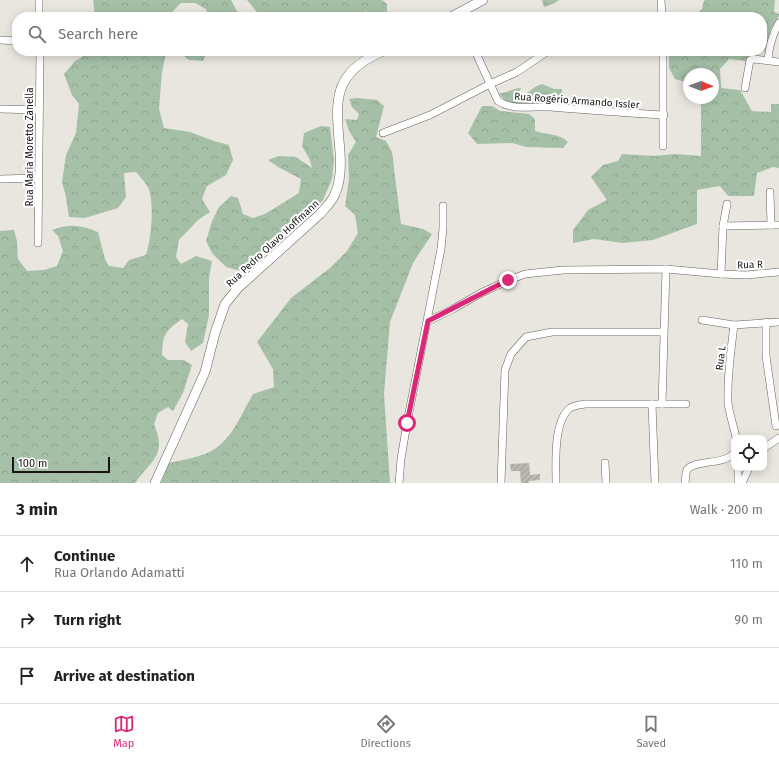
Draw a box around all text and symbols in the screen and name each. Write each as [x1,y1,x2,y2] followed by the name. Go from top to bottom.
[12,12,767,56] search box
[26,23,48,45] icon: search
[58,25,138,43] text: Search here
[683,68,719,104] north arrow
[24,87,36,207] street label: Rua Maria Moretto Zanella
[514,91,640,111] street label: Rua Rogério Armando Issler
[224,198,322,290] street label: Rua Pedro Olavo Hoffmann
[737,259,763,271] street label: Rua R
[499,271,517,289] route end
[714,345,728,371] street label: Rua L
[398,414,416,432] route start
[731,435,767,471] map controls
[731,435,767,471] button: locate
[12,455,110,474] scale bar
[18,457,47,470] text: 100 m
[16,499,58,520] text: 3 min
[690,502,763,517] text: Walk · 200 m
[54,547,115,565] text: Continue
[16,553,38,575] icon: ahead
[730,556,763,571] text: 110 m
[54,565,185,580] text: Rua Orlando Adamatti
[16,609,38,631] icon: right
[54,611,121,629] text: Turn right
[734,612,763,627] text: 90 m
[16,665,38,687] icon: arrive
[54,667,195,685] text: Arrive at destination
[113,713,135,750] tab: Map
[360,713,411,750] tab: Directions
[636,713,666,750] tab: Saved

